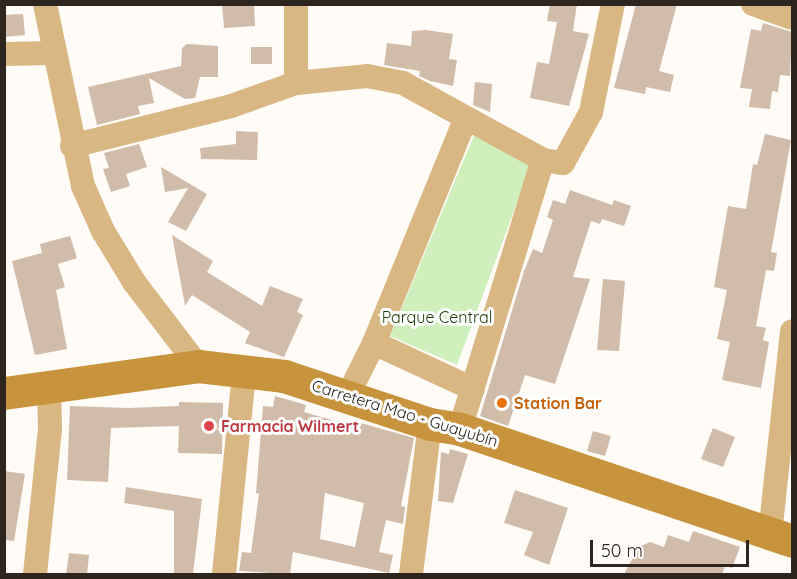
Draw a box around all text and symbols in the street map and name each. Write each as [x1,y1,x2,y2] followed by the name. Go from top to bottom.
[382,307,492,327] park label: Parque Central
[310,376,500,450] street label: Carretera Mao - Guayubín
[514,393,602,413] place label: Station Bar
[495,396,509,410] marker: Station Bar
[221,416,359,436] place label: Farmacia Wilmert
[202,419,216,433] marker: Farmacia Wilmert
[593,528,752,566] scale bar
[601,539,643,562] text: 50 m

